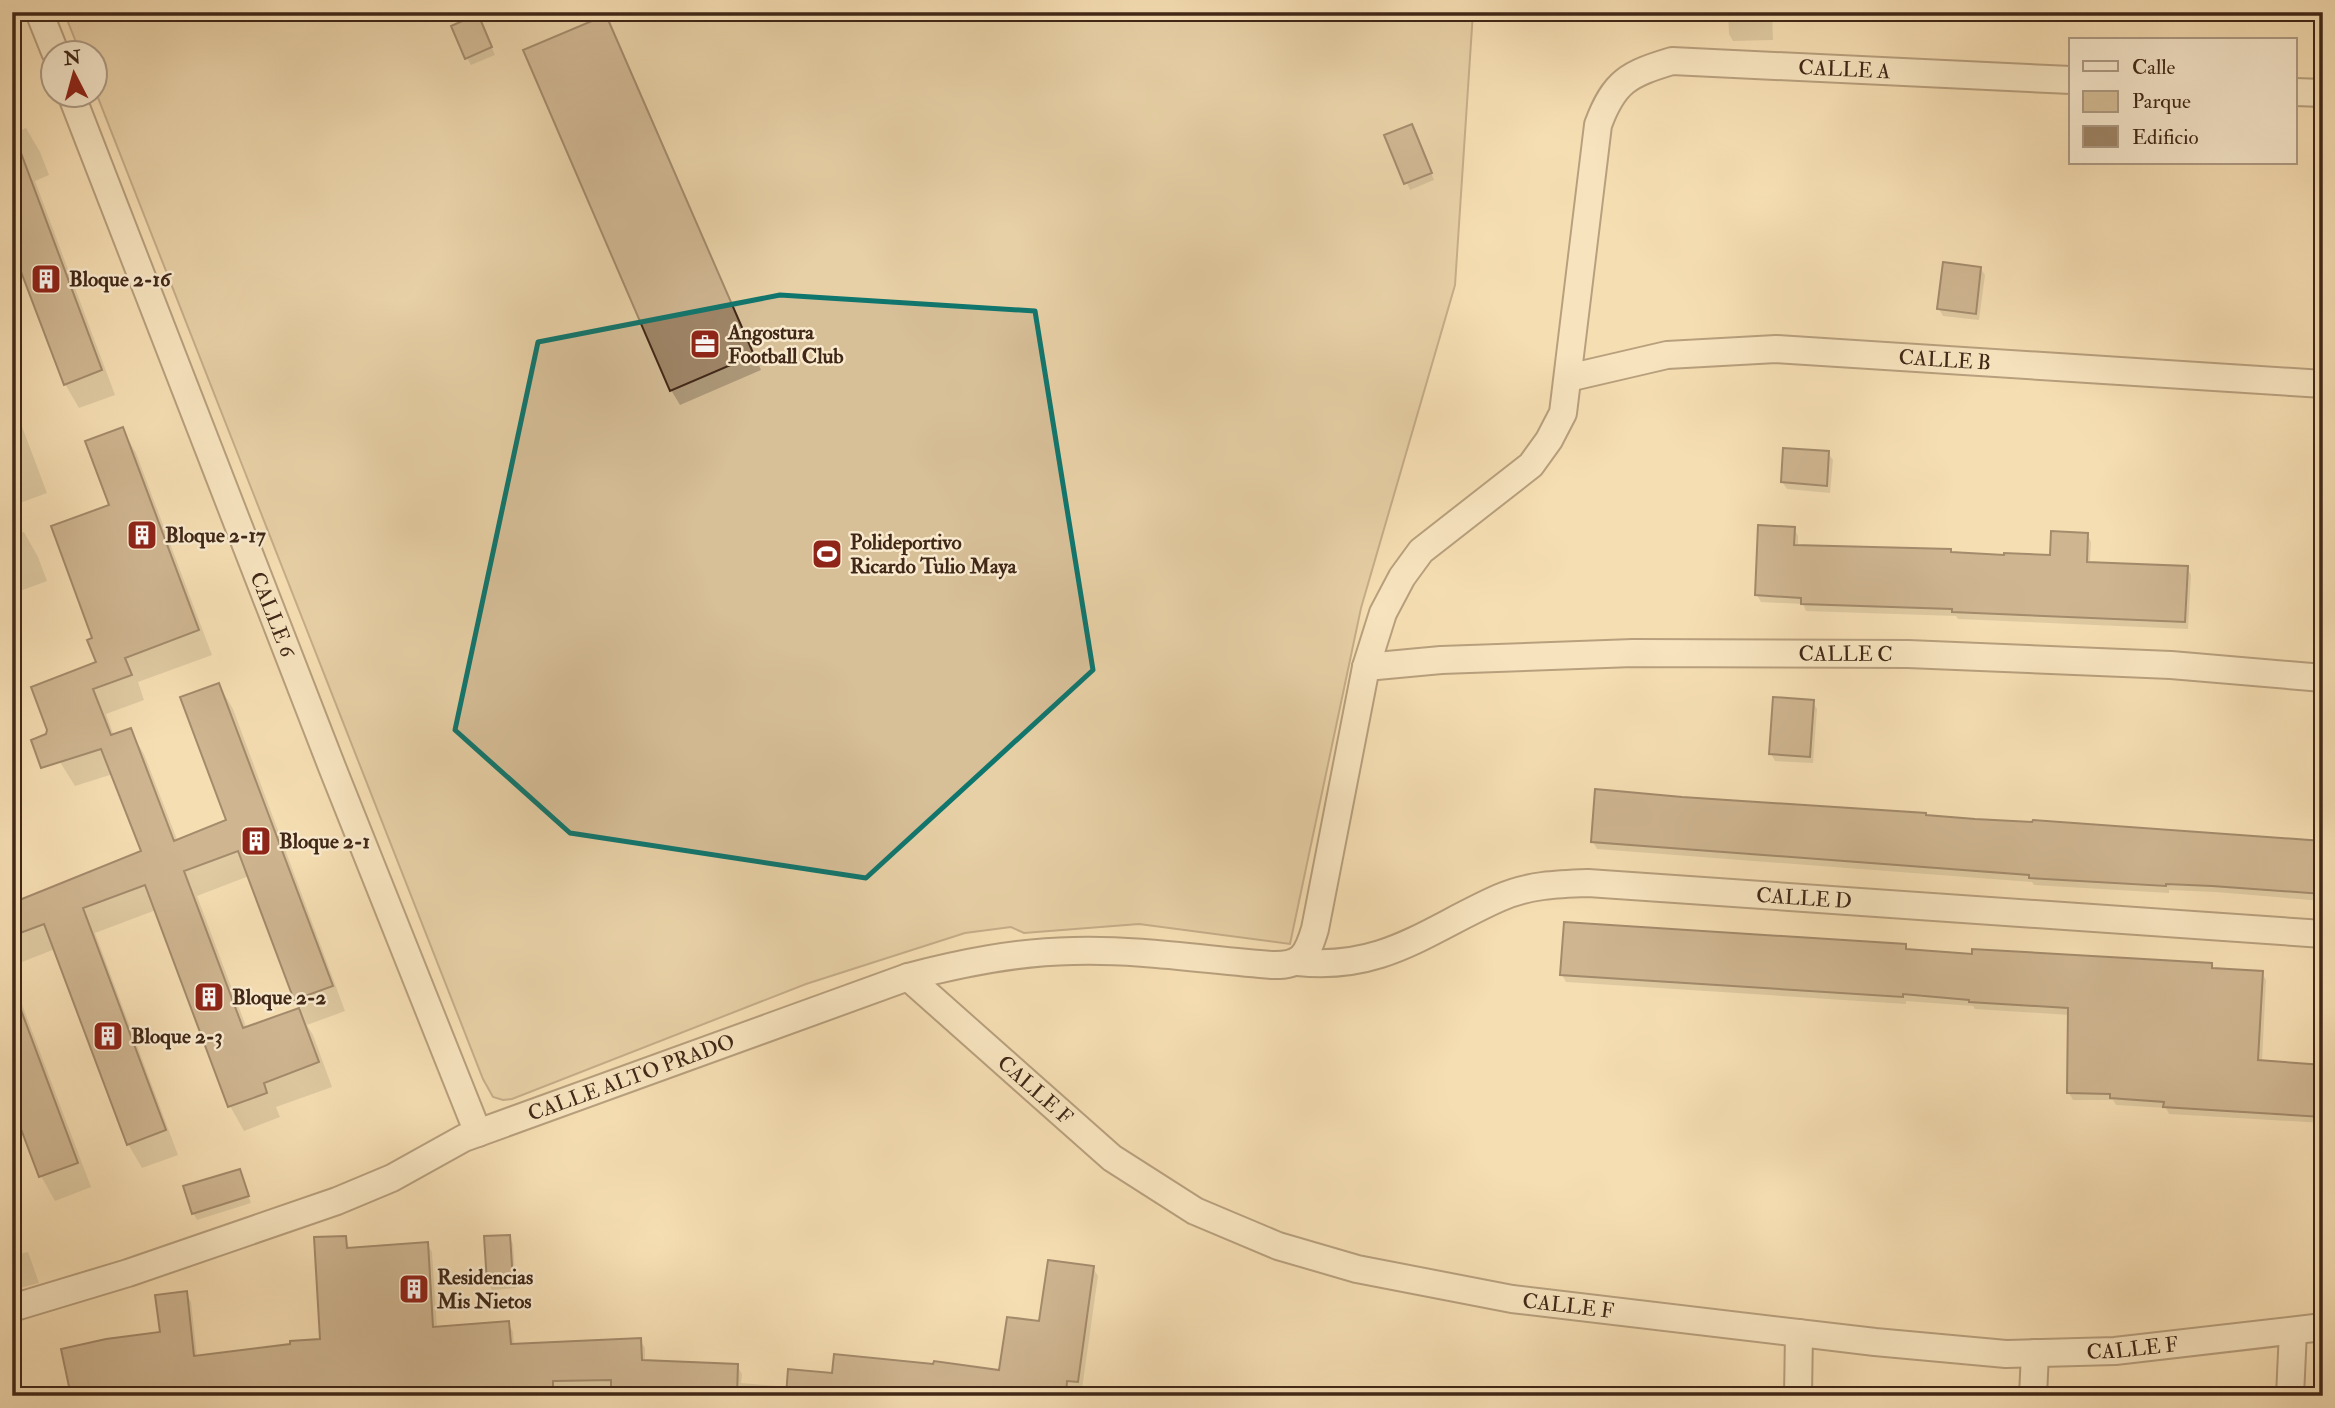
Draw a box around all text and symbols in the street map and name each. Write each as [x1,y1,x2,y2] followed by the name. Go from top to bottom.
[38,38,108,108] north arrow
[2069,38,2296,164] legend
[62,45,83,71] text: N
[1798,54,1891,85] street label: CALLE A
[2132,54,2176,81] text: Calle
[2132,88,2191,115] text: Parque
[2132,124,2199,151] text: Edificio
[29,262,63,296] building icon: Bloque 2-16
[69,266,172,293] place label: Bloque 2-16
[727,319,844,370] place label: Angostura Football Club
[688,327,722,361] office icon: Angostura Football Club
[1898,343,1992,376] street label: CALLE B
[125,518,159,552] building icon: Bloque 2-17
[165,522,266,549] place label: Bloque 2-17
[850,529,1018,580] place label: Polideportivo Ricardo Tulio Maya
[810,537,844,571] sports icon: Polideportivo Ricardo Tulio Maya
[244,568,302,662] street label: CALLE 6
[1798,640,1893,667] street label: CALLE C
[239,824,273,858] building icon: Bloque 2-1
[279,828,370,855] place label: Bloque 2-1
[1755,881,1853,915] street label: CALLE D
[192,980,226,1014] building icon: Bloque 2-2
[232,984,327,1011] place label: Bloque 2-2
[91,1019,125,1053] building icon: Bloque 2-3
[131,1023,223,1050] place label: Bloque 2-3
[524,1028,738,1127] street label: CALLE ALTO PRADO
[992,1049,1078,1130] street label: CALLE F
[436,1264,533,1315] place label: Residencias Mis Nietos
[397,1272,431,1306] building icon: Residencias Mis Nietos
[1521,1287,1615,1324] street label: CALLE F
[2086,1330,2180,1365] street label: CALLE F

